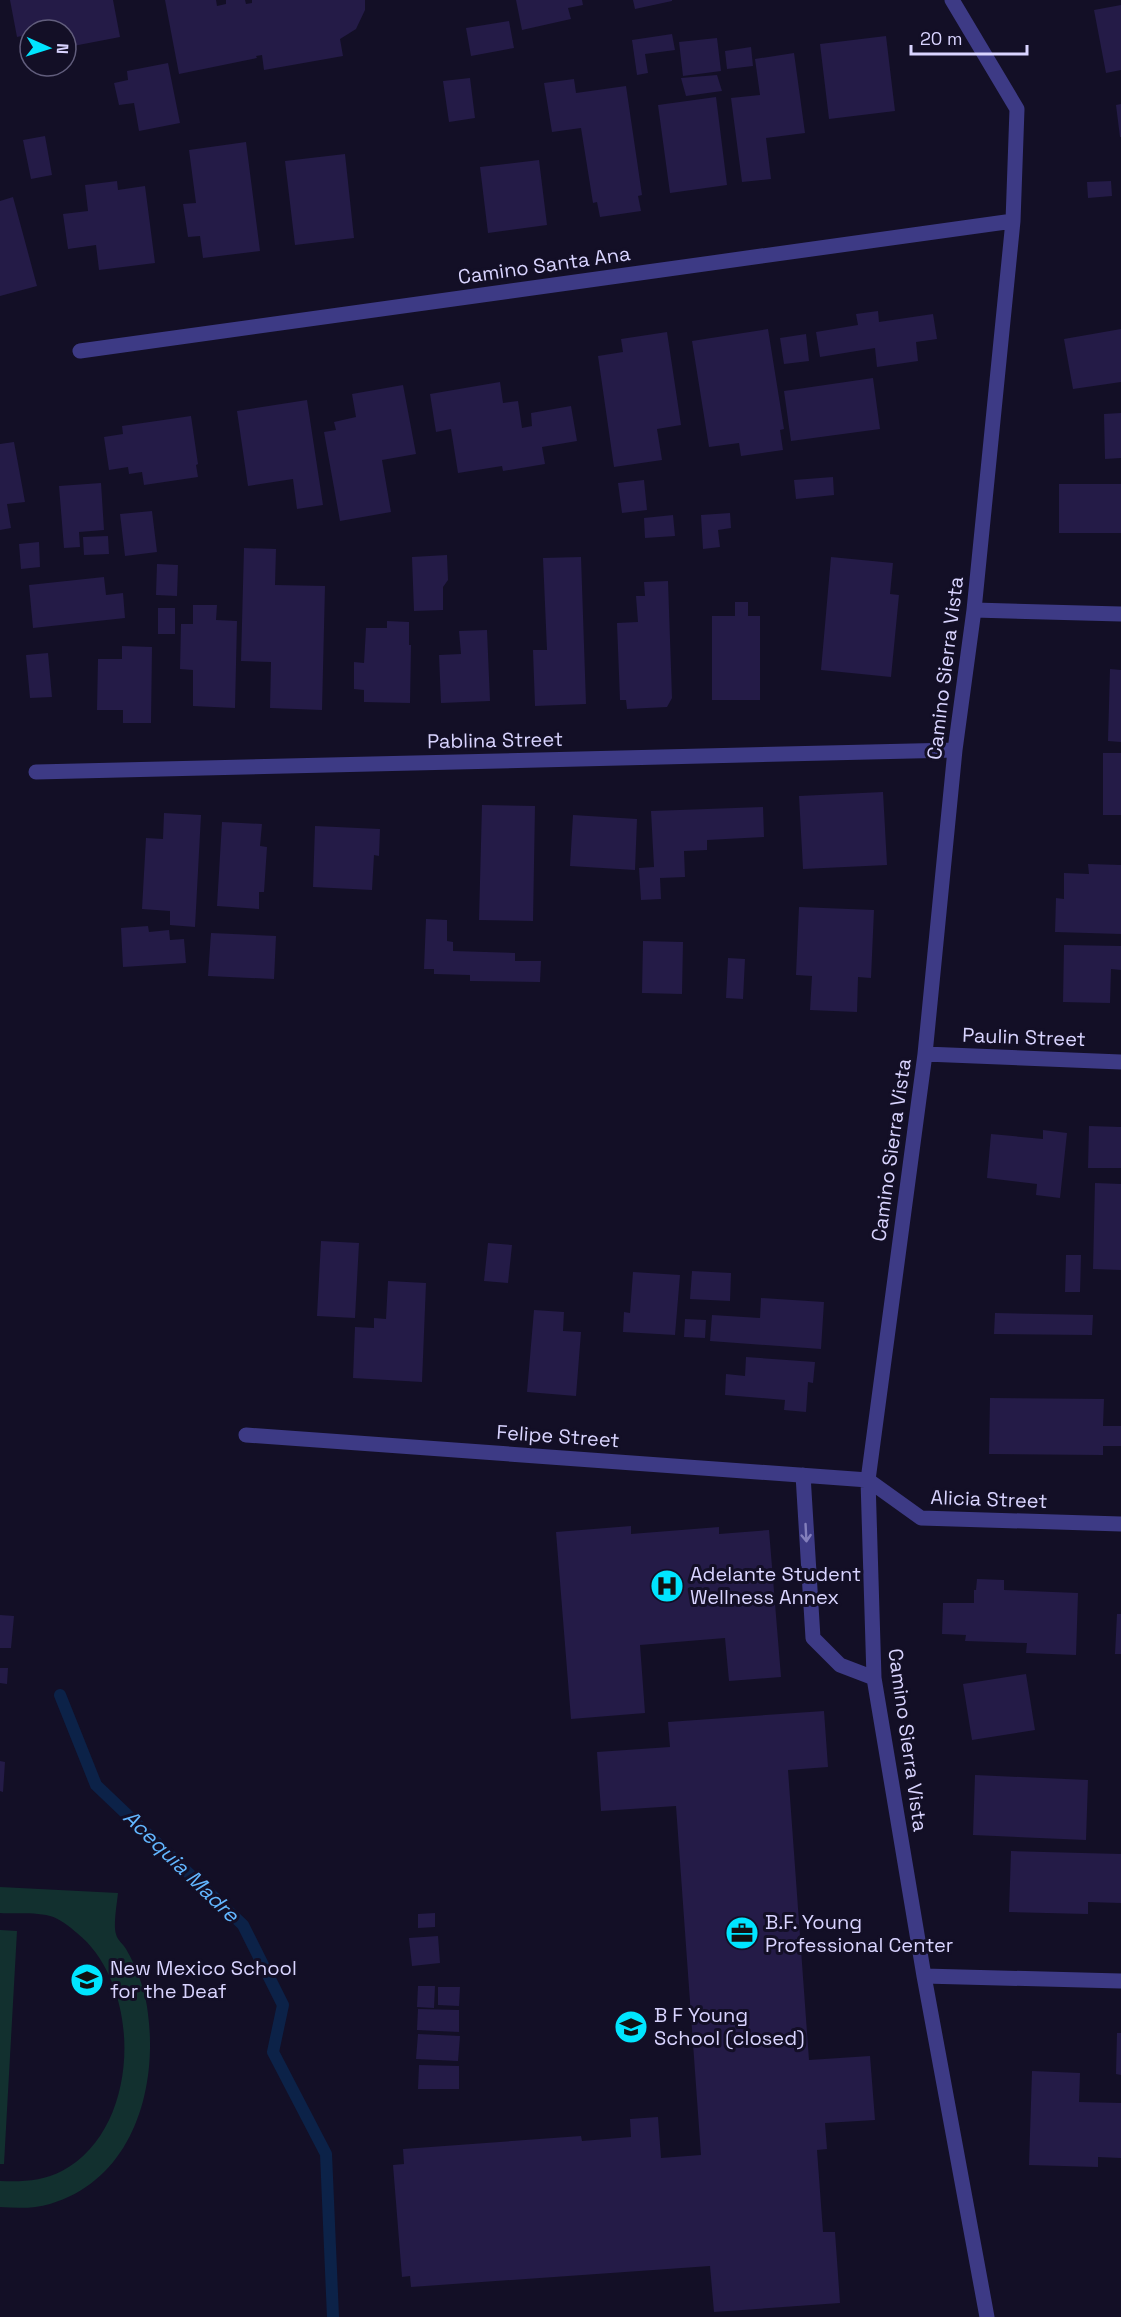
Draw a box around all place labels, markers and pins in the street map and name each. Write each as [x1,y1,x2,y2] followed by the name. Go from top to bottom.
[690,1561,861,1610] place label: Adelante Student Wellness Annex
[649,1568,685,1604] hospital icon: Adelante Student Wellness Annex
[765,1909,953,1958] place label: B.F. Young Professional Center
[724,1915,760,1951] office icon: B.F. Young Professional Center
[110,1955,297,2004] place label: New Mexico School for the Deaf
[69,1962,105,1998] school or university icon: New Mexico School for the Deaf
[654,2002,805,2051] place label: B F Young School (closed)
[613,2009,649,2045] school or university icon: B F Young School (closed)

